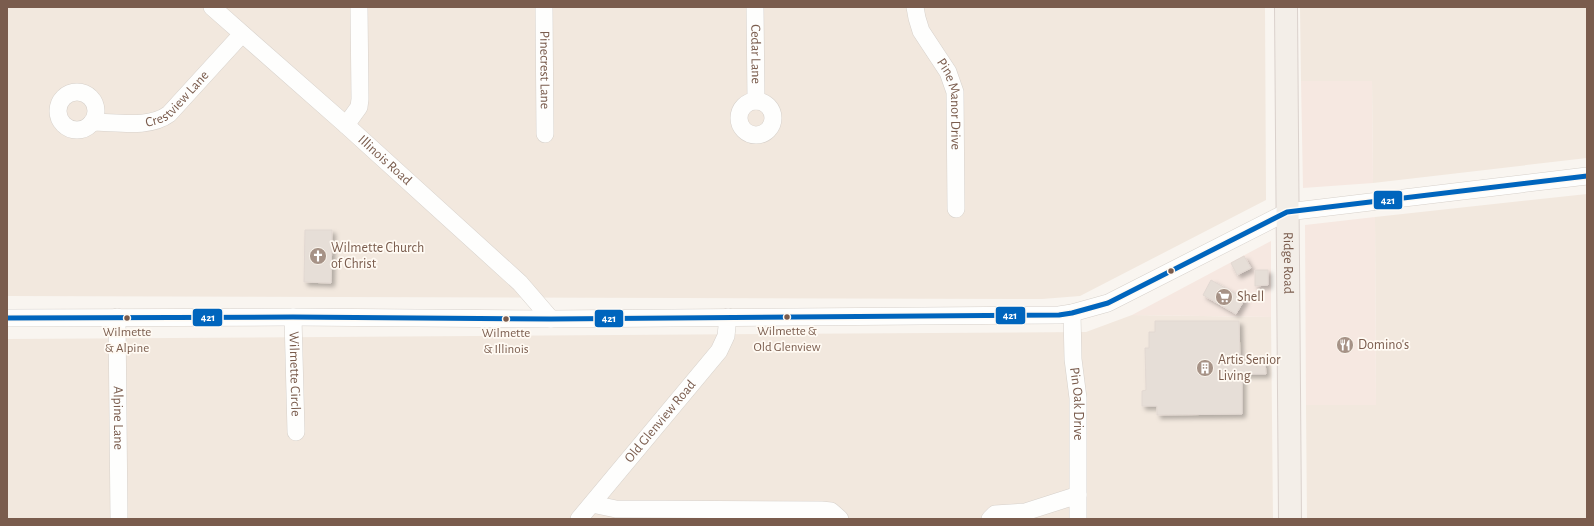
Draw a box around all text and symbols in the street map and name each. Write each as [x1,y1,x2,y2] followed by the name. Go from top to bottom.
[748,24,763,84] street label: Cedar Lane
[537,31,552,109] street label: Pinecrest Lane
[934,56,962,150] street label: Pine Manor Drive
[144,68,212,130] street label: Crestview Lane
[355,133,414,188] street label: Illinois Road
[1373,190,1403,210] line badge: 421
[1381,195,1395,206] text: 421
[1281,232,1295,294] street label: Ridge Road
[331,241,424,271] place label: Wilmette Church of Christ
[308,246,328,266] church icon: Wilmette Church of Christ
[1166,266,1176,276] unlabelled marker
[1214,287,1234,307] supermarket icon: Shell
[1237,290,1264,304] place label: Shell
[995,306,1026,325] line badge: 421
[192,308,223,327] line badge: 421
[594,309,624,328] line badge: 421
[1003,310,1017,321] text: 421
[201,312,215,323] text: 421
[782,312,792,322] marker: Wilmette & Old Glenview
[122,313,132,323] marker: Wilmette & Alpine
[602,313,616,324] text: 421
[501,314,511,324] marker: Wilmette & Illinois
[753,325,821,354] place label: Wilmette & Old Glenview
[103,326,151,355] place label: Wilmette & Alpine
[482,327,530,356] place label: Wilmette & Illinois
[286,331,303,417] street label: Wilmette Circle
[1335,335,1355,355] restaurant icon: Domino's
[1358,338,1409,352] place label: Domino's
[1218,353,1281,383] place label: Artis Senior Living
[1195,358,1215,378] building icon: Artis Senior Living
[1067,366,1085,440] street label: Pin Oak Drive
[622,378,699,465] street label: Old Glenview Road
[111,386,125,450] street label: Alpine Lane

